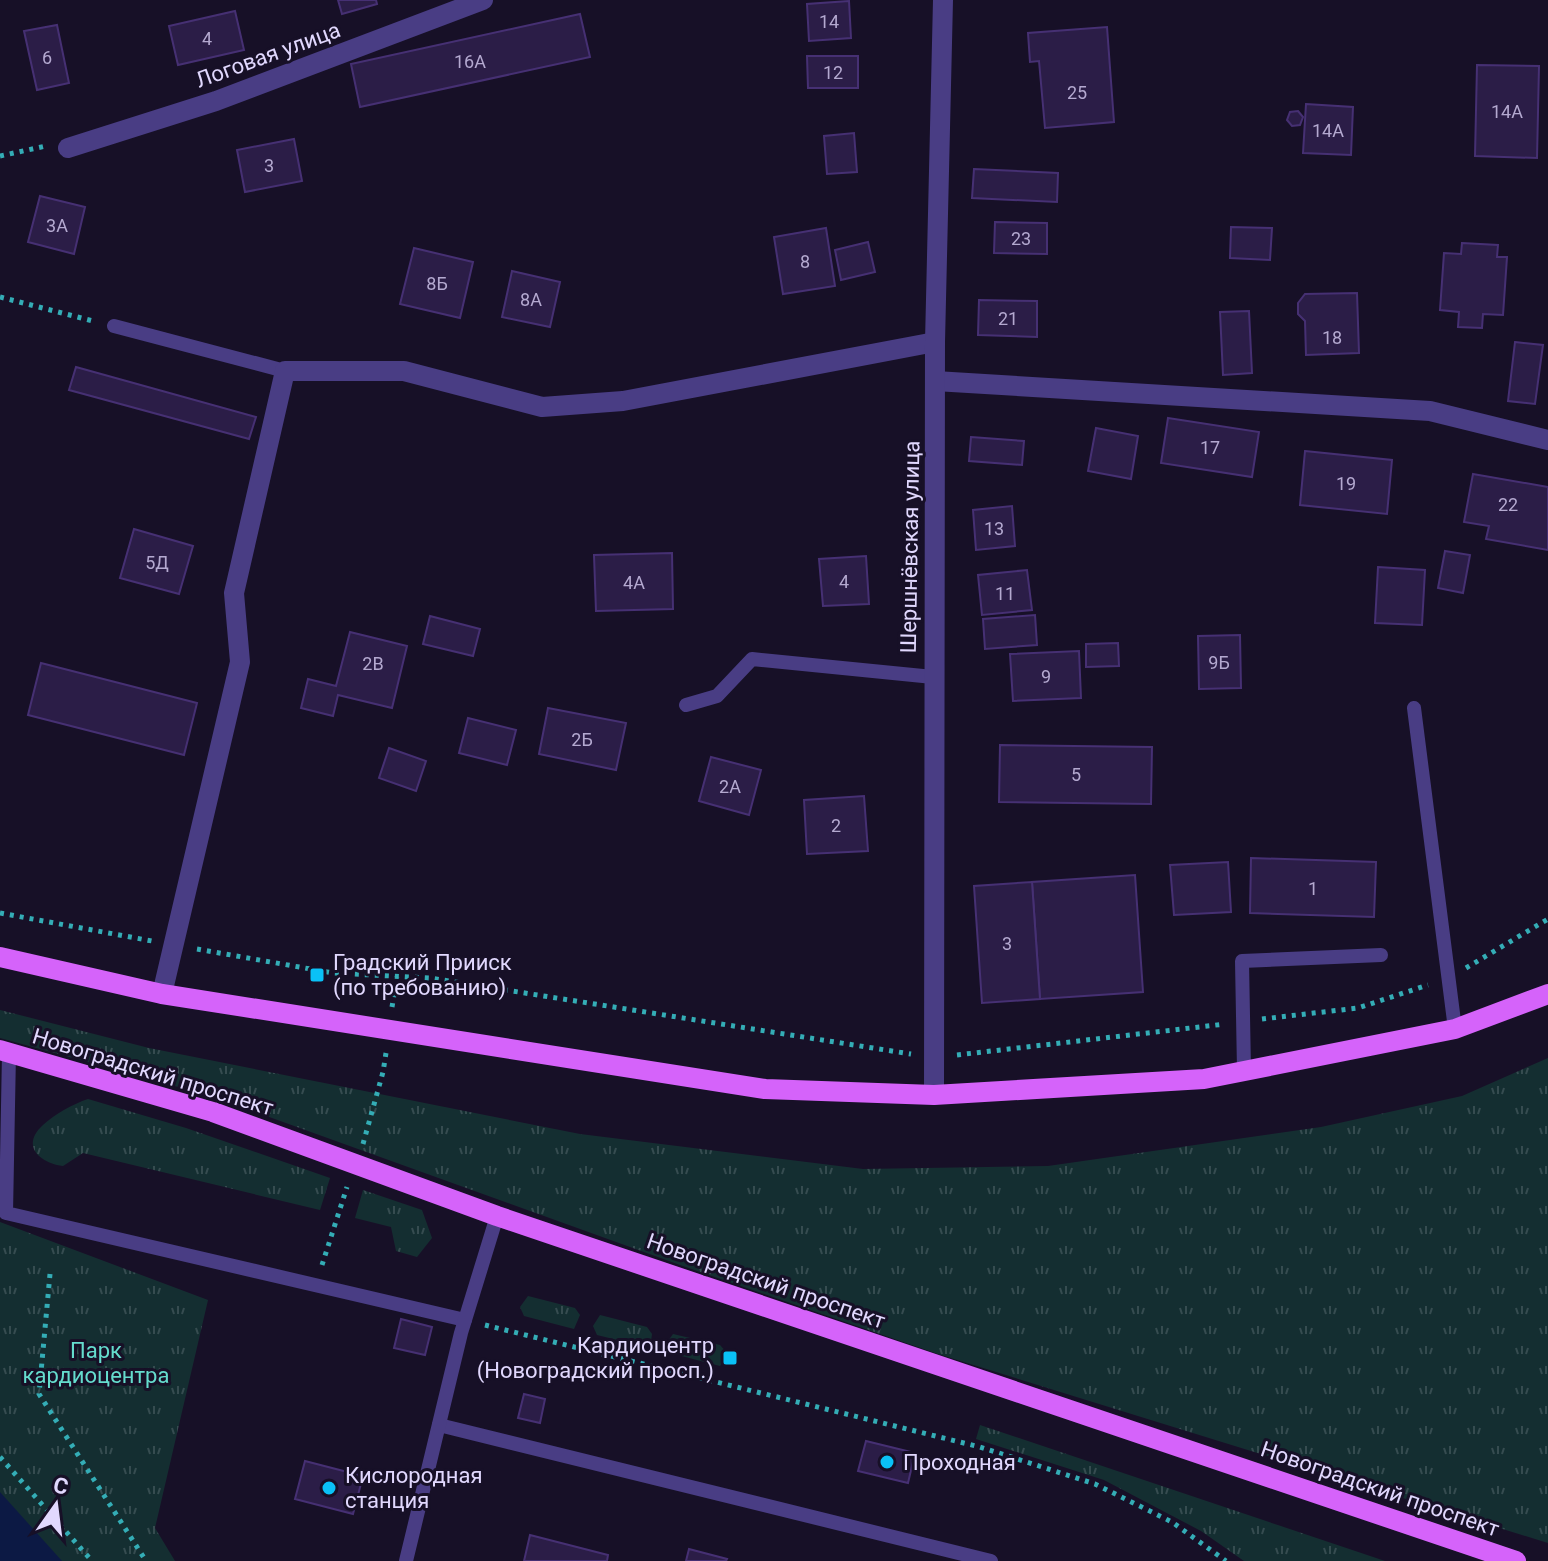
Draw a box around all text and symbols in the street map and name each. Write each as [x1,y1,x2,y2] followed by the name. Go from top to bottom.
[819,11,839,32] house number: 14
[192,17,344,93] street label: Логовая улица
[202,28,212,49] house number: 4
[42,47,52,68] house number: 6
[454,51,486,72] house number: 16А
[823,62,843,83] house number: 12
[1067,82,1087,103] house number: 25
[1491,101,1523,122] house number: 14А
[1312,120,1344,141] house number: 14А
[264,155,274,176] house number: 3
[46,215,68,236] house number: 3А
[1011,228,1031,249] house number: 23
[800,251,810,272] house number: 8
[426,273,448,294] house number: 8Б
[520,289,542,310] house number: 8А
[998,308,1018,329] house number: 21
[1322,327,1342,348] house number: 18
[1200,437,1220,458] house number: 17
[896,440,924,654] street label: Шершнёвская улица
[1336,473,1356,494] house number: 19
[1498,494,1518,515] house number: 22
[984,518,1004,539] house number: 13
[145,552,169,573] house number: 5Д
[839,571,849,592] house number: 4
[623,572,645,593] house number: 4А
[995,583,1015,604] house number: 11
[1208,652,1230,673] house number: 9Б
[362,653,384,674] house number: 2В
[1041,666,1051,687] house number: 9
[571,729,593,750] house number: 2Б
[1071,764,1081,785] house number: 5
[719,776,741,797] house number: 2А
[831,815,841,836] house number: 2
[1308,878,1318,899] house number: 1
[1002,933,1012,954] house number: 3
[333,950,512,1001] place label: Градский Прииск (по требованию)
[308,966,326,984] marker: Градский Прииск (по требованию)
[30,1023,277,1121] street label: Новоградский проспект
[644,1228,889,1334] street label: Новоградский проспект
[477,1333,714,1384] place label: Кардиоцентр (Новоградский просп.)
[23,1338,169,1388] park label: Парк кардиоцентра
[721,1349,739,1367] marker: Кардиоцентр (Новоградский просп.)
[1258,1436,1503,1542] street label: Новоградский проспект
[903,1450,1016,1475] place label: Проходная
[878,1453,896,1471] marker: Проходная
[345,1463,483,1513] place label: Кислородная станция
[16,1465,96,1545] north arrow
[51,1472,71,1500] text: С
[320,1479,338,1497] marker: Кислородная станция

